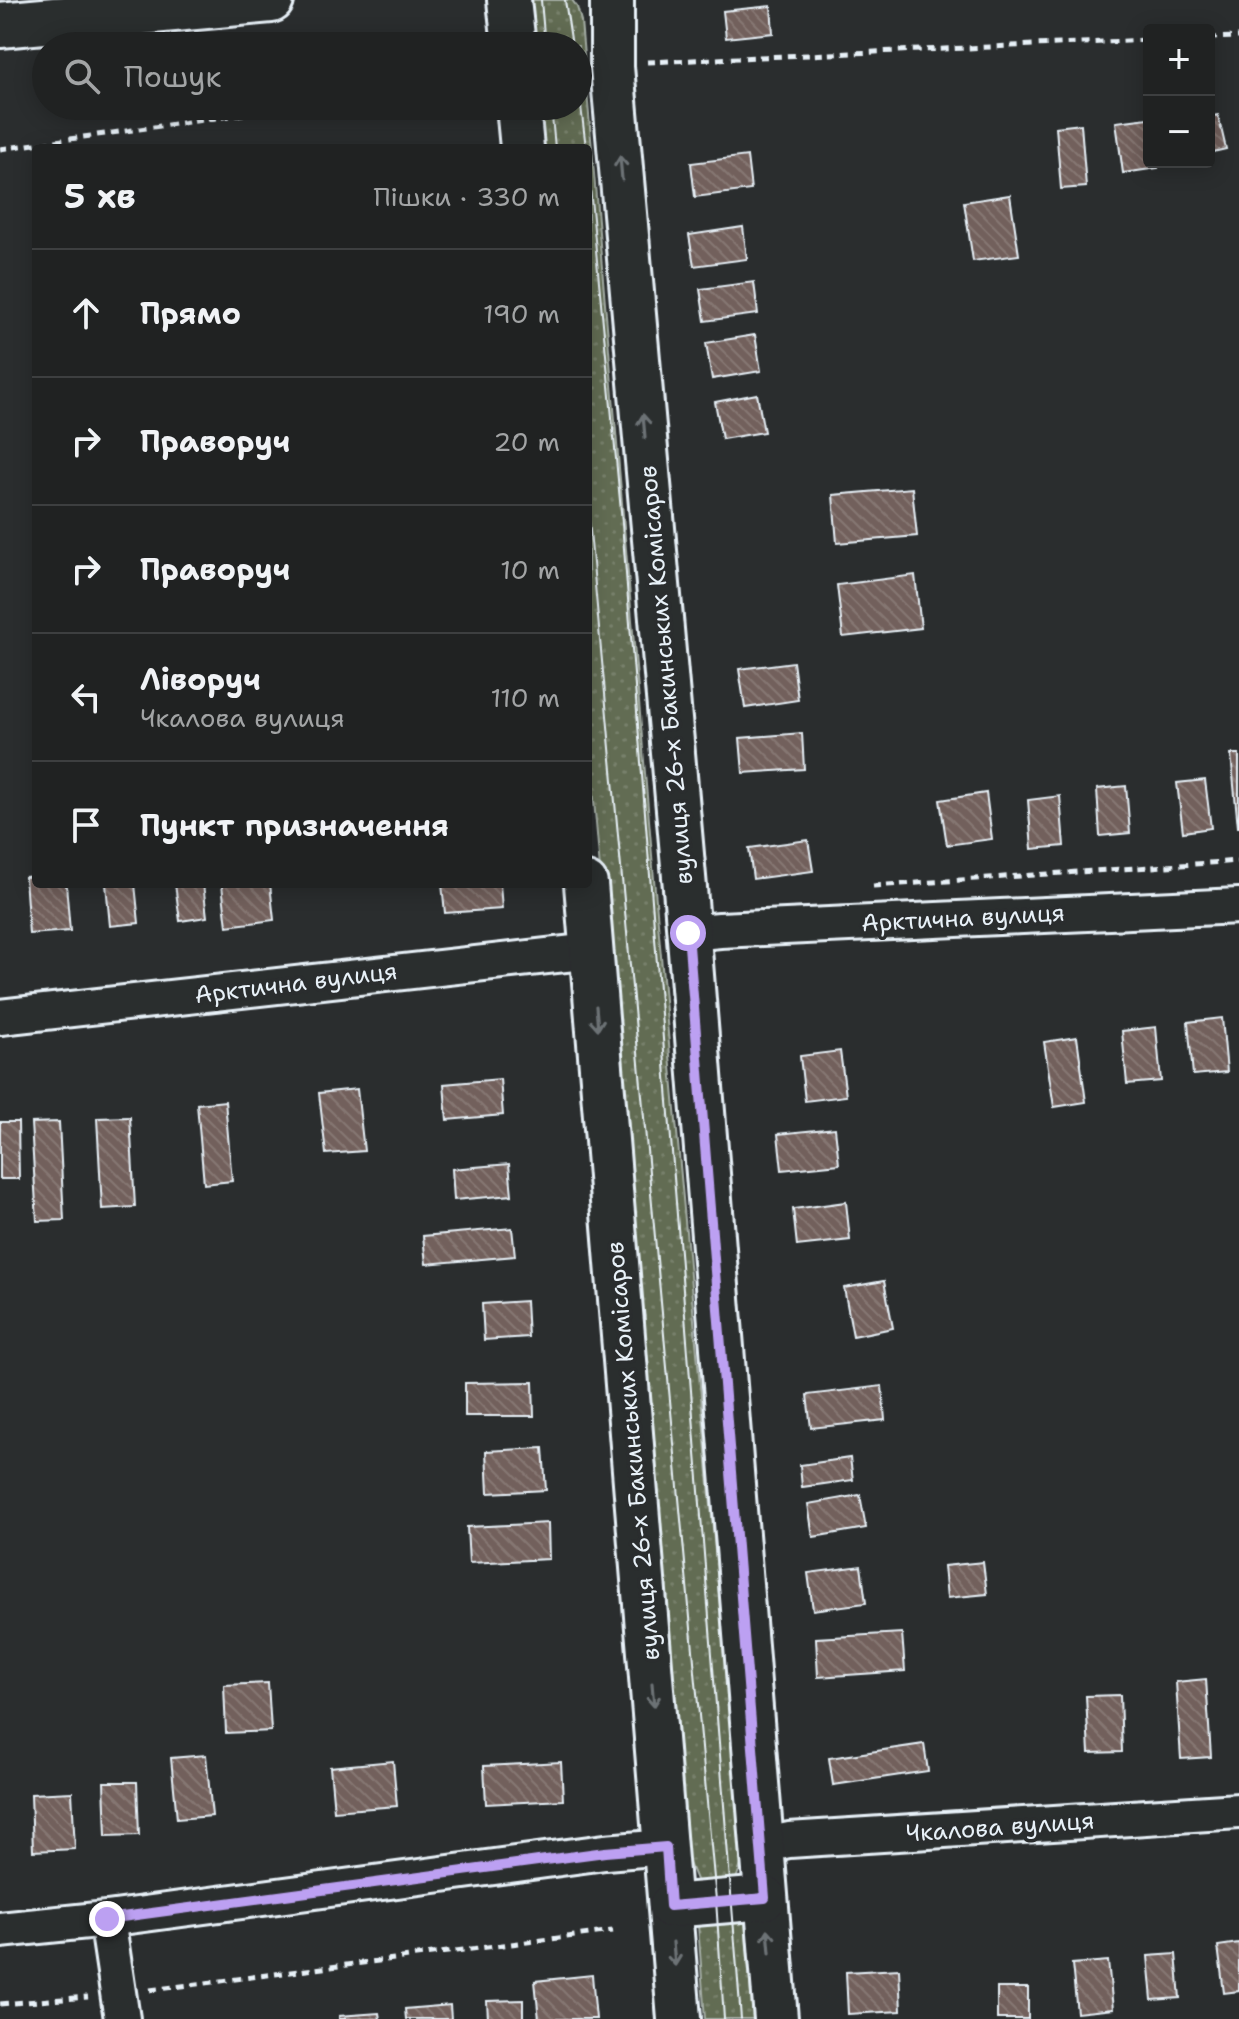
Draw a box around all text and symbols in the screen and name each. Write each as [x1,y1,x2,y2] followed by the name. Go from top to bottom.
[1143,24,1215,168] map controls
[1143,24,1215,96] button: +
[32,32,592,120] search box
[60,54,104,98] icon: search
[124,56,221,97] text: Пошук
[1143,96,1215,168] button: −
[614,155,629,181] one-way arrow
[64,173,136,219] text: 5 хв
[373,179,560,214] text: Пішки · 330 m
[64,291,108,335] icon: ahead
[140,293,241,334] text: Прямо
[483,296,560,331] text: 190 m
[637,414,652,440] one-way arrow
[64,419,108,463] icon: right
[140,421,290,462] text: Праворуч
[493,424,560,459] text: 20 m
[632,464,700,886] street label: вулиця 26-х Бакинських Комісаров
[64,547,108,591] icon: right
[140,549,290,590] text: Праворуч
[500,552,560,587] text: 10 m
[140,659,261,700] text: Ліворуч
[64,675,108,719] icon: left
[490,680,560,715] text: 110 m
[140,700,345,735] text: Чкалова вулиця
[64,803,108,847] icon: arrive
[140,805,449,846] text: Пункт призначення
[860,897,1066,939] street label: Арктична вулиця
[670,915,706,951] route start
[193,955,399,1011] street label: Арктична вулиця
[590,1004,605,1030] one-way arrow
[599,1240,667,1662] street label: вулиця 26-х Бакинських Комісаров
[646,1681,661,1708] one-way arrow
[905,1804,1095,1850] street label: Чкалова вулиця
[89,1901,125,1937] route end
[761,1928,776,1955] one-way arrow
[667,1940,682,1967] one-way arrow

